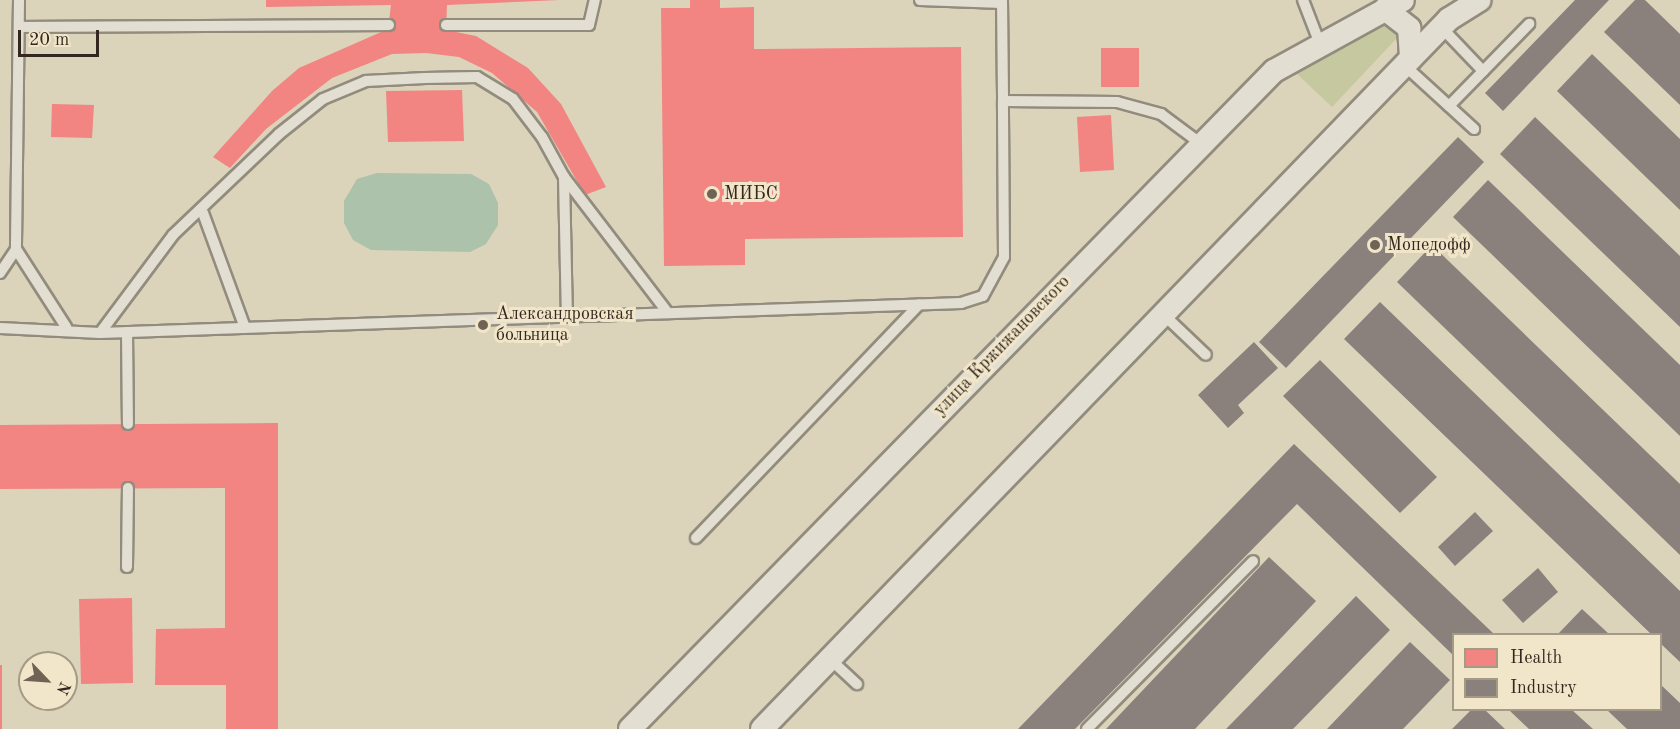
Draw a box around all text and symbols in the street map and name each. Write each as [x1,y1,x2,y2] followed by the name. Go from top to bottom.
[21,18,102,56] scale bar
[29,31,69,49] text: 20 m
[724,183,778,205] place label: МИБС
[705,187,719,201] marker: МИБС
[1387,234,1471,256] place label: Мопедофф
[1368,238,1382,252] marker: Мопедофф
[929,271,1075,421] street label: улица Кржижановского
[496,304,634,346] place label: Александровская больница
[474,316,492,334] marker: Александровская больница
[1452,633,1662,711] legend
[1510,649,1562,667] text: Health
[18,651,78,711] north arrow
[53,679,72,697] text: N
[1510,679,1577,697] text: Industry

